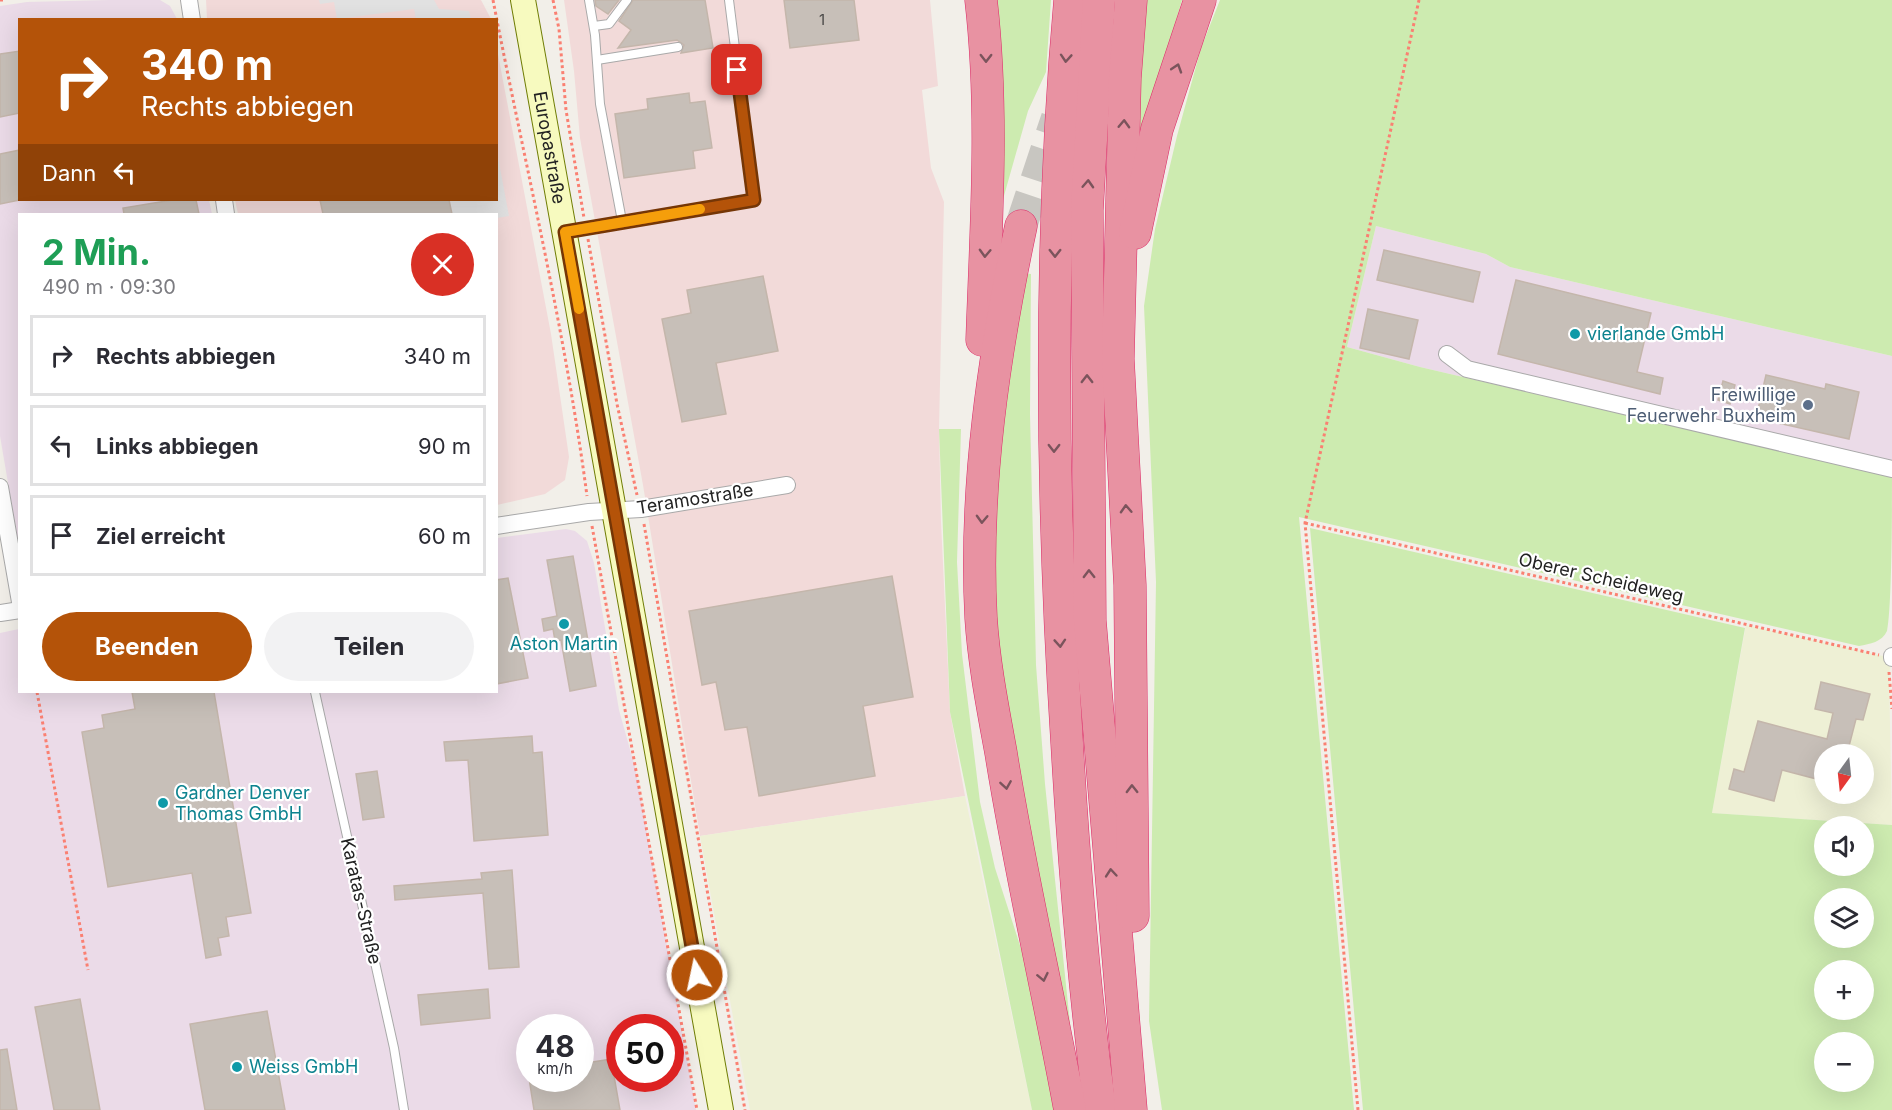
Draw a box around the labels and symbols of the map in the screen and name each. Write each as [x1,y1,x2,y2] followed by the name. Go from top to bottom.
[819,10,825,29] house number: 1
[711,44,762,95] pin
[980,54,992,63] one-way arrow
[1059,54,1072,63] one-way arrow
[1170,63,1182,74] one-way arrow
[529,90,570,206] street label: Europastraße
[1117,119,1130,128] one-way arrow
[1081,180,1094,189] one-way arrow
[978,249,991,258] one-way arrow
[1049,249,1061,258] one-way arrow
[1587,323,1724,344] place label: vierlande GmbH
[1568,327,1582,341] marker: vierlande GmbH
[1081,375,1093,384] one-way arrow
[1627,384,1796,426] place label: Freiwillige Feuerwehr Buxheim
[1801,398,1815,412] marker: Freiwillige Feuerwehr Buxheim
[1048,444,1060,453] one-way arrow
[635,479,755,518] street label: Teramostraße
[1119,504,1132,513] one-way arrow
[976,515,989,524] one-way arrow
[1517,548,1686,607] street label: Oberer Scheideweg
[1083,570,1095,579] one-way arrow
[557,617,571,631] marker: Aston Martin
[510,633,618,654] place label: Aston Martin
[1053,638,1066,647] one-way arrow
[1814,744,1874,804] north arrow
[999,780,1012,790] one-way arrow
[175,782,310,824] place label: Gardner Denver Thomas GmbH
[1126,784,1138,793] one-way arrow
[156,796,170,810] marker: Gardner Denver Thomas GmbH
[337,836,386,966] street label: Karatas-Straße
[1105,869,1118,878] one-way arrow
[665,943,729,1007] position arrow
[1036,971,1049,981] one-way arrow
[606,1014,684,1092] speed limit sign: 50
[249,1056,358,1077] place label: Weiss GmbH
[230,1060,244,1074] marker: Weiss GmbH

